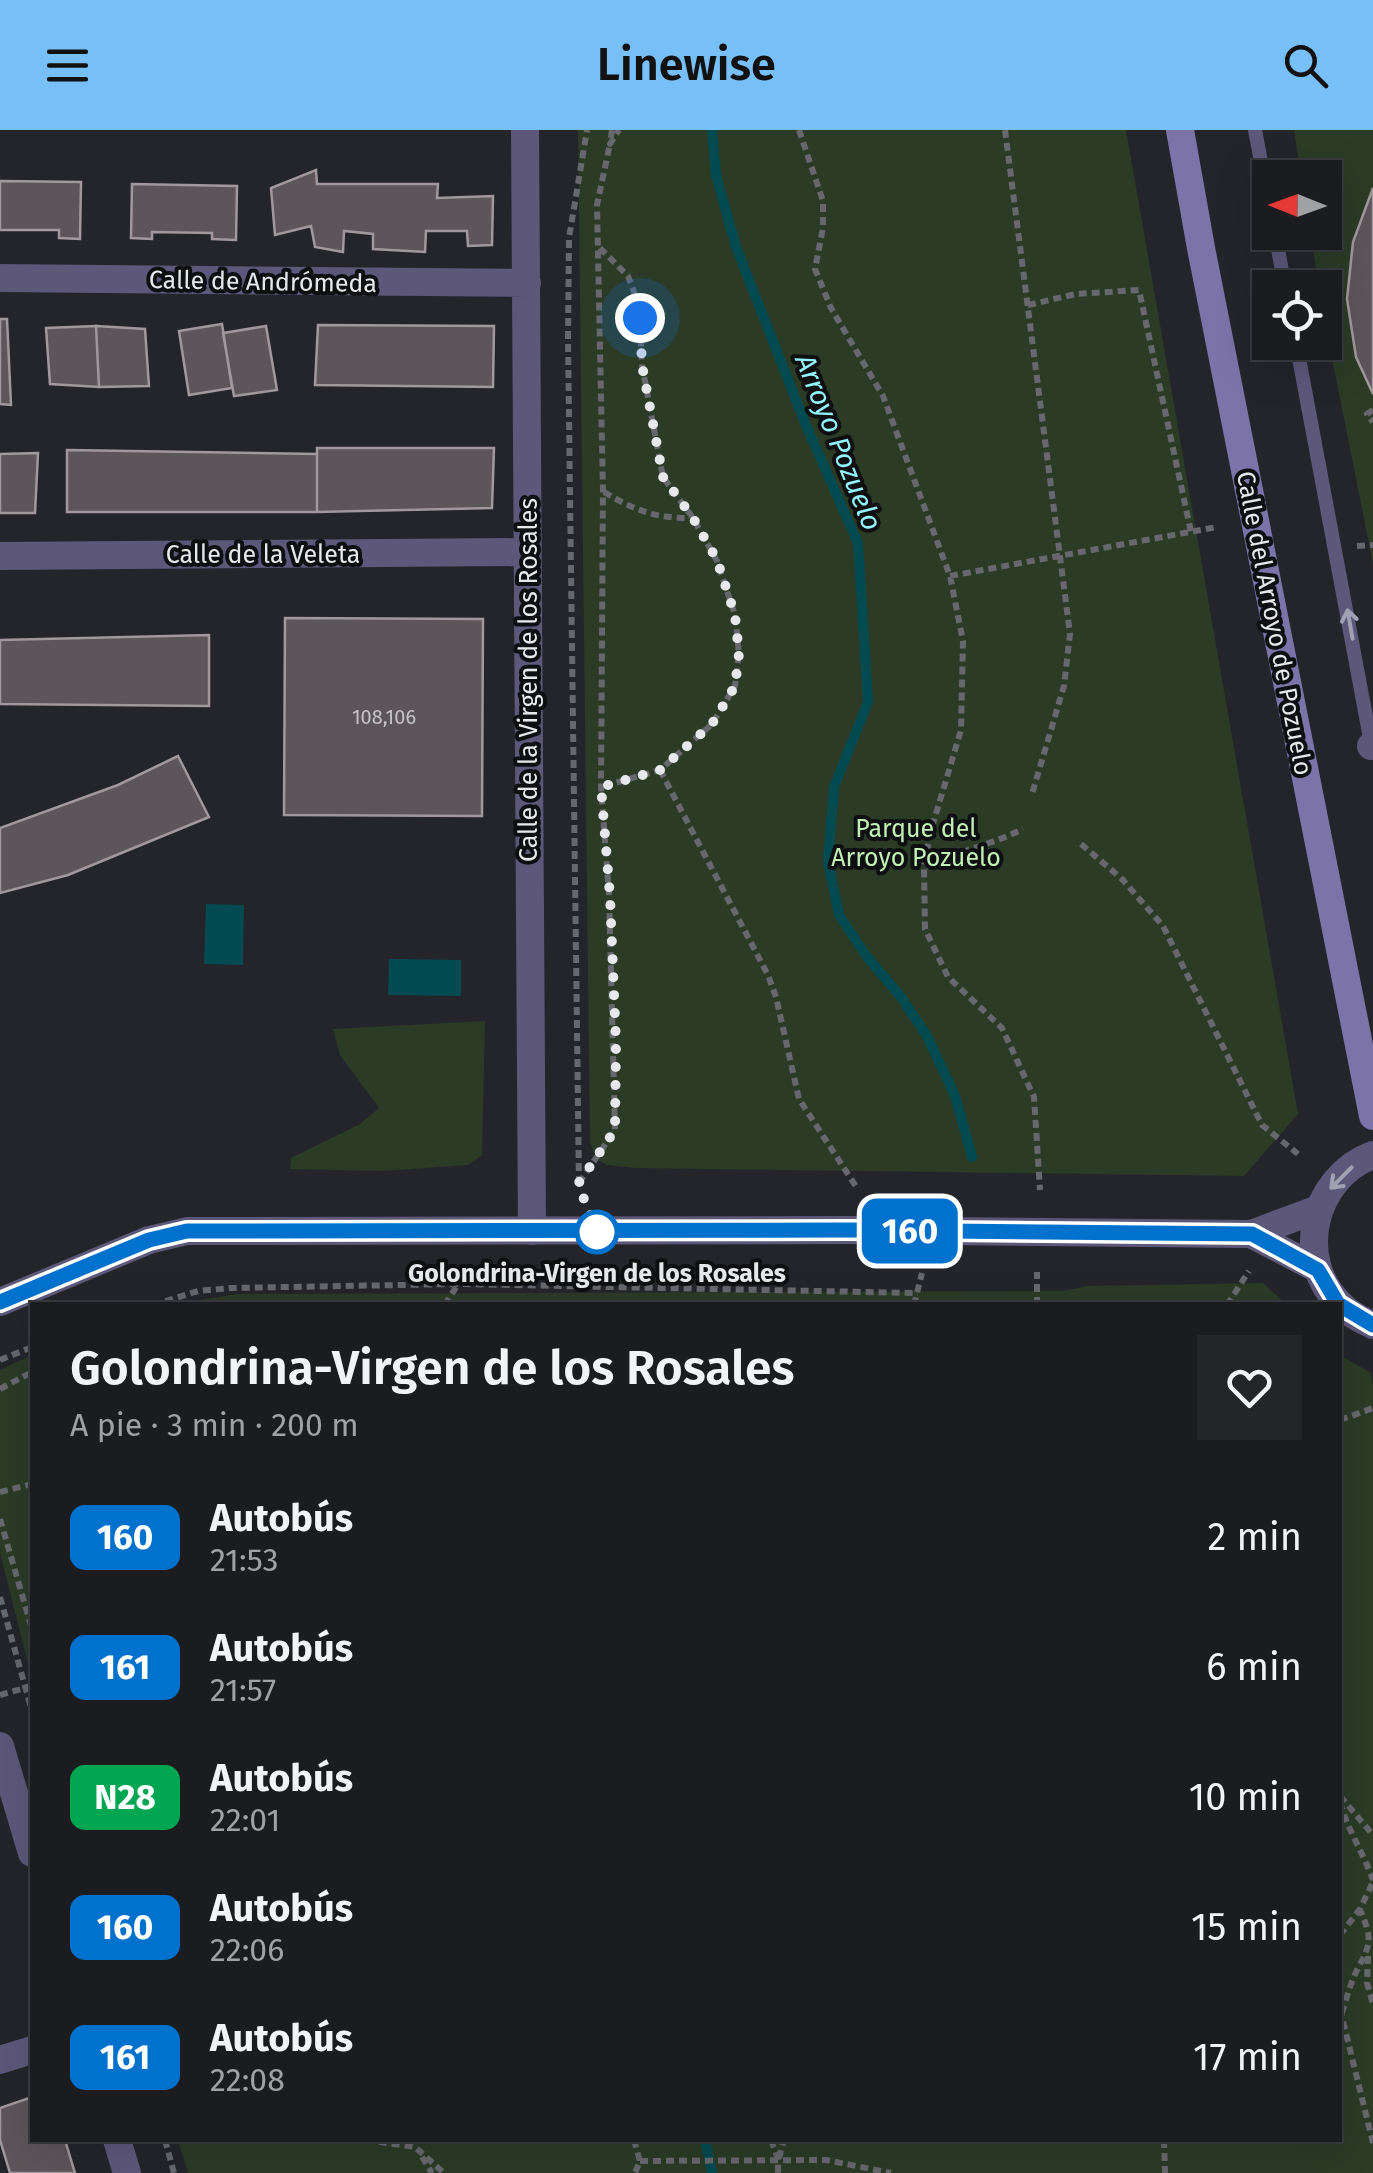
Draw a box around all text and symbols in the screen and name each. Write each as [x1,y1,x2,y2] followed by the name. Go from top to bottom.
[40,38,95,93] icon: menu
[597,38,776,92] text: Linewise
[1278,38,1333,93] icon: search
[1252,160,1342,250] north arrow
[1252,160,1342,360] map controls
[149,265,377,299] street label: Calle de Andrómeda
[1252,270,1342,360] button: locate
[615,293,665,343] your location
[788,348,889,535] water label: Arroyo Pozuelo
[1230,469,1318,778] street label: Calle del Arroyo de Pozuelo
[514,498,544,862] street label: Calle de la Virgen de los Rosales
[166,540,360,570] street label: Calle de la Veleta
[1340,608,1359,641] one-way arrow
[352,705,416,729] house number: 108,106
[831,814,1001,873] park label: Parque del Arroyo Pozuelo
[1329,1165,1353,1189] one-way arrow
[852,1198,968,1264] line badge: 160
[882,1210,938,1252] text: 160
[576,1211,618,1253] marker: Golondrina-Virgen de los Rosales
[408,1259,786,1289] place label: Golondrina-Virgen de los Rosales
[1197,1335,1302,1440] button: heart
[70,1339,794,1397] text: Golondrina-Virgen de los Rosales
[70,1406,359,1444] text: A pie · 3 min · 200 m
[210,1495,353,1541] text: Autobús
[1208,1514,1302,1560] text: 2 min
[97,1516,153,1558] text: 160
[210,1541,278,1579] text: 21:53
[210,1625,353,1671] text: Autobús
[1206,1644,1302,1690] text: 6 min
[100,1646,150,1688] text: 161
[210,1671,276,1709] text: 21:57
[210,1755,353,1801] text: Autobús
[1189,1774,1302,1820] text: 10 min
[94,1776,156,1818] text: N28
[210,1801,280,1839] text: 22:01
[210,1885,353,1931] text: Autobús
[1191,1904,1302,1950] text: 15 min
[97,1906,153,1948] text: 160
[210,1931,284,1969] text: 22:06
[210,2015,353,2061] text: Autobús
[1193,2034,1302,2080] text: 17 min
[100,2036,150,2078] text: 161
[210,2061,285,2099] text: 22:08

